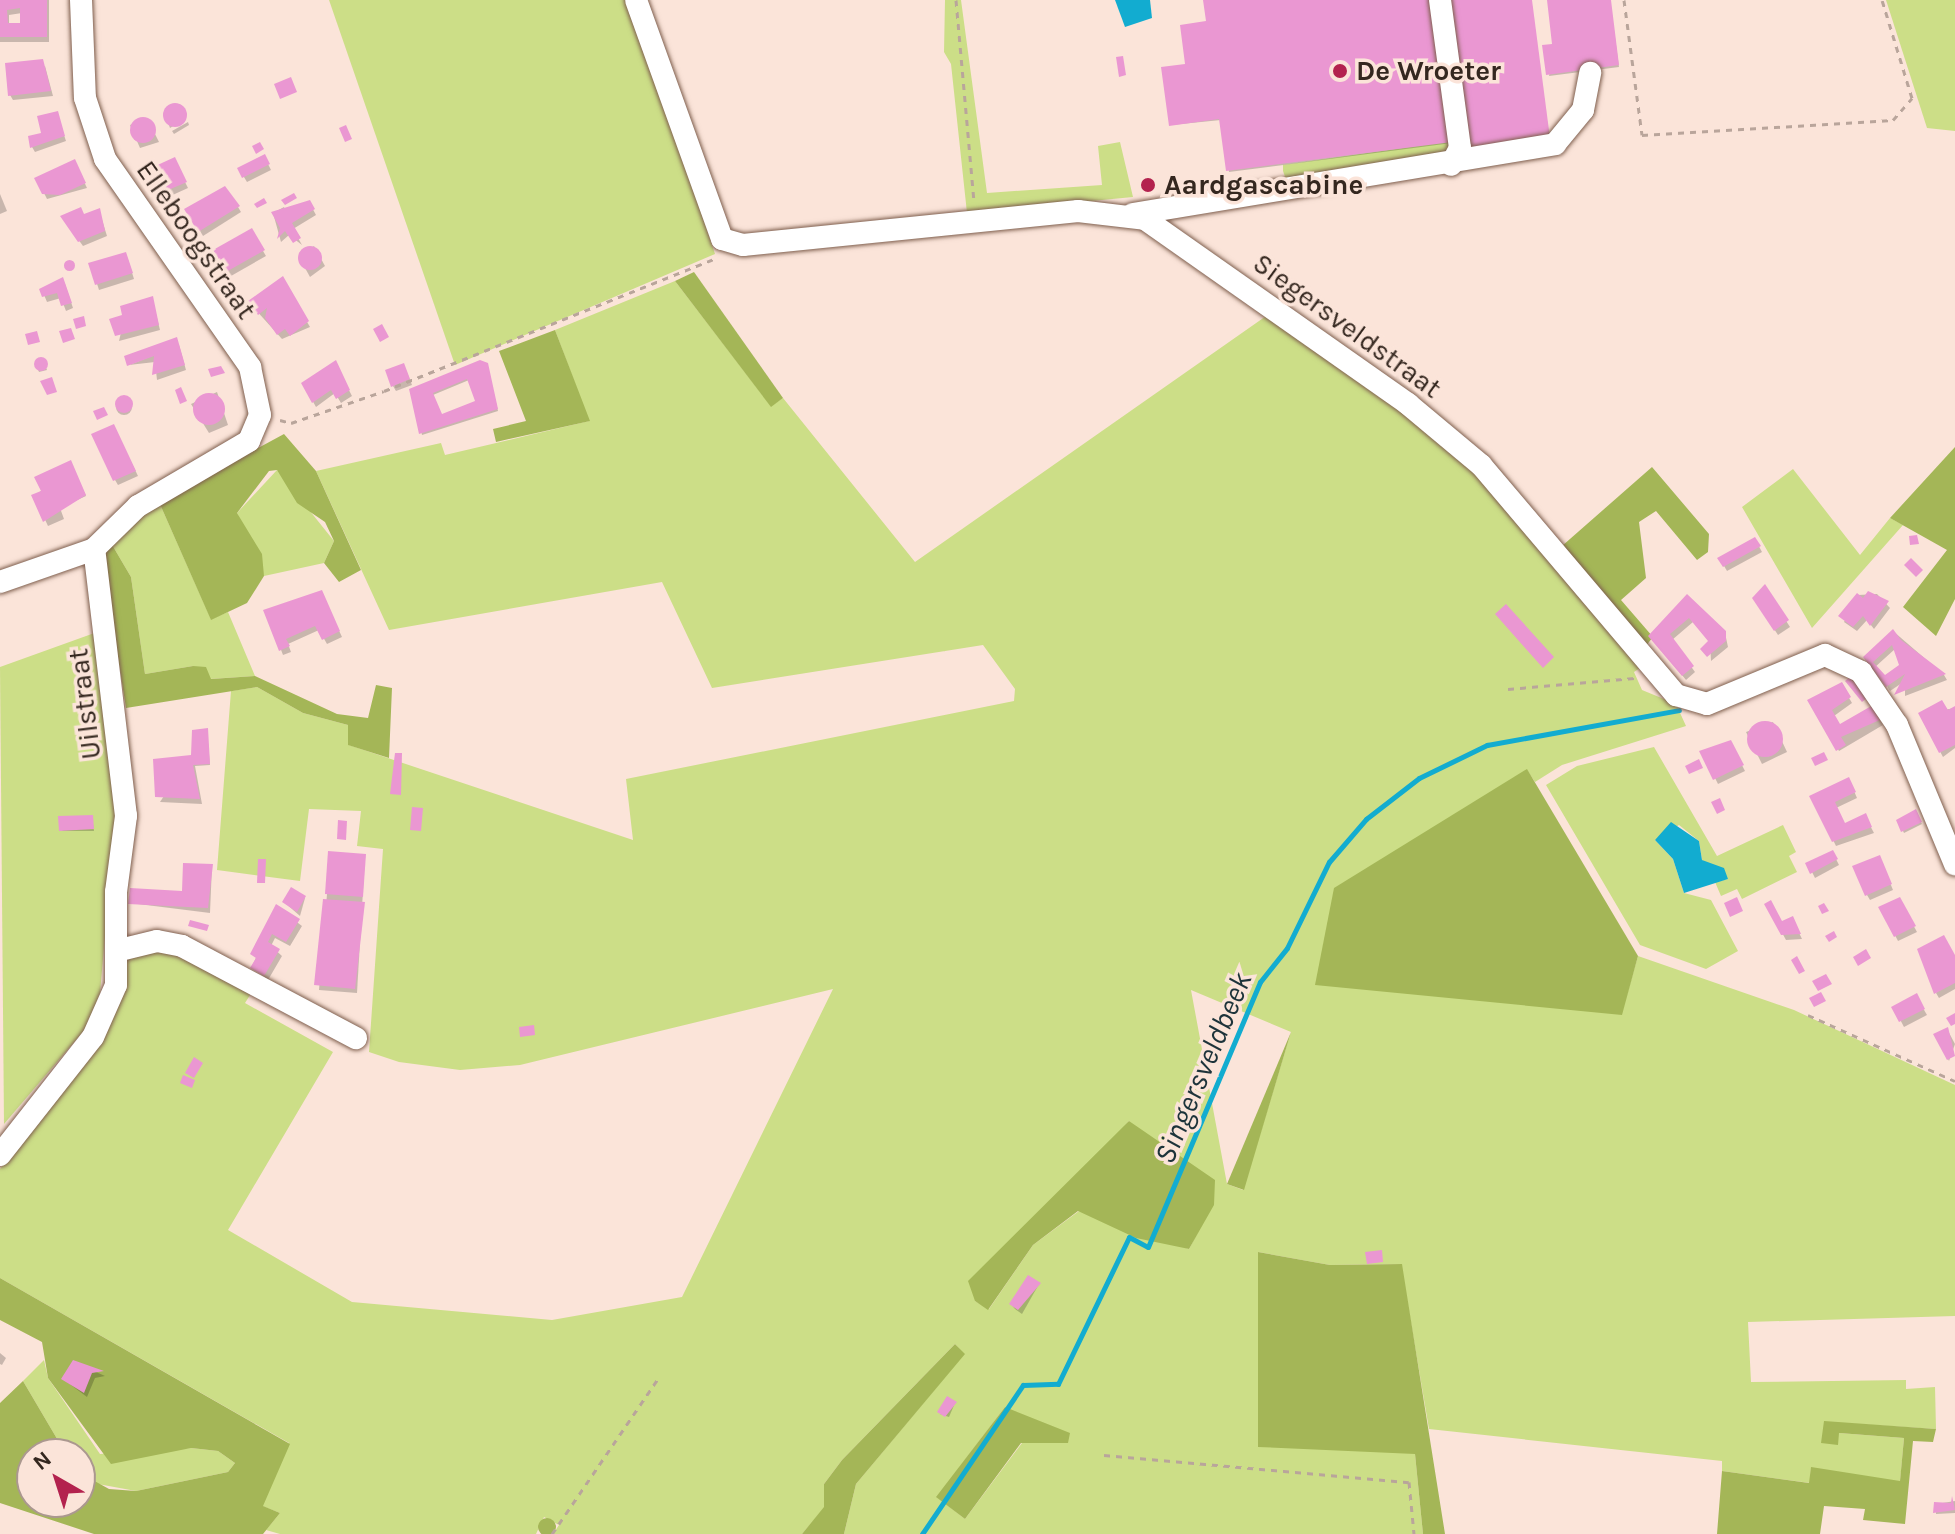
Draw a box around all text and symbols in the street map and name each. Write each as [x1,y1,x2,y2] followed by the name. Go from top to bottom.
[1356,54,1501,88] place label: De Wroeter
[1331,62,1349,80] marker: De Wroeter
[129,154,263,326] street label: Elleboogstraat
[1164,168,1363,202] place label: Aardgascabine
[1139,176,1157,194] marker: Aardgascabine
[1246,246,1448,406] street label: Siegersveldstraat
[62,647,108,761] street label: Uilstraat
[1147,967,1259,1169] water label: Singersveldbeek
[16,1438,96,1518] north arrow
[28,1446,56,1476] text: N

